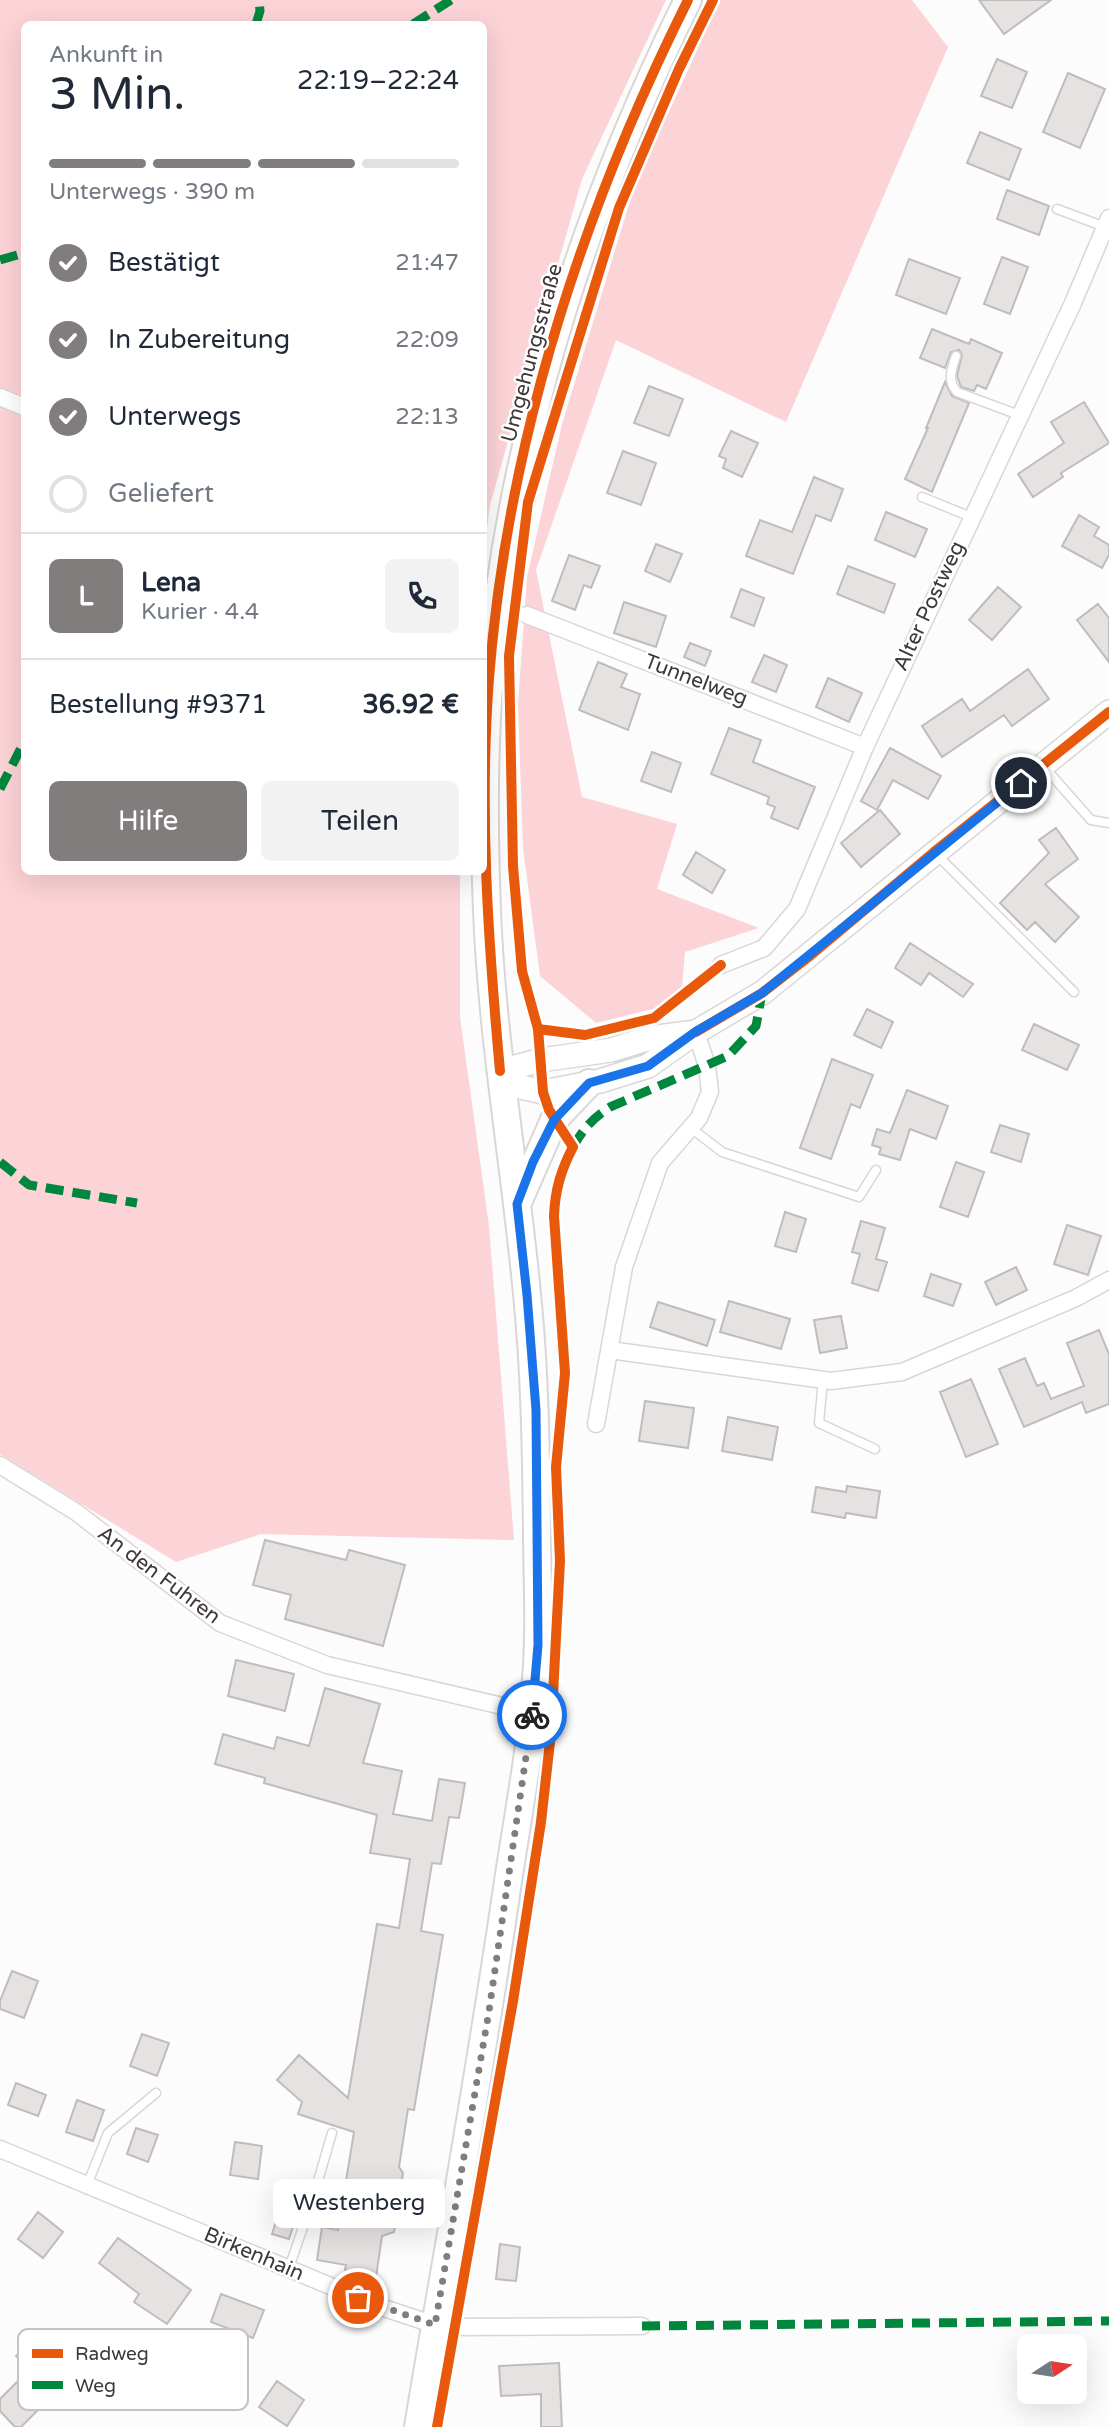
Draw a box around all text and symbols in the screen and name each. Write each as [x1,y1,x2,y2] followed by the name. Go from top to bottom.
[49,41,163,69] text: Ankunft in
[297,65,459,96] text: 22:19–22:24
[49,67,185,122] text: 3 Min.
[49,178,255,206] text: Unterwegs · 390 m
[49,244,87,282] icon: check
[108,247,220,278] text: Bestätigt
[395,249,459,277] text: 21:47
[496,261,568,445] street label: Umgehungsstraße
[49,321,87,359] icon: check
[108,324,290,355] text: In Zubereitung
[395,326,459,354] text: 22:09
[49,398,87,436] icon: check
[108,401,241,432] text: Unterwegs
[395,403,459,431] text: 22:13
[108,478,214,509] text: Geliefert
[888,537,970,675] street label: Alter Postweg
[385,559,459,633] button: phone
[141,567,201,598] text: Lena
[79,581,93,612] text: L
[141,598,259,626] text: Kurier · 4.4
[641,649,751,711] street label: Tunnelweg
[49,689,267,720] text: Bestellung #9371
[362,689,459,720] text: 36.92 €
[991,753,1051,813] pin
[1002,764,1040,802] icon: home
[49,781,247,861] button: Hilfe
[261,781,459,861] button: Teilen
[93,1521,225,1629] street label: An den Fuhren
[497,1680,567,1750] courier
[513,1696,551,1734] icon: bike
[272,2179,444,2228] callout: Westenberg
[293,2189,425,2217] text: Westenberg
[200,2222,308,2286] street label: Birkenhain
[328,2268,388,2328] pin
[339,2279,377,2317] icon: bag
[18,2329,248,2410] legend
[1017,2334,1087,2404] north arrow
[1017,2334,1087,2404] map controls
[75,2343,149,2365] text: Radweg
[75,2375,116,2397] text: Weg

